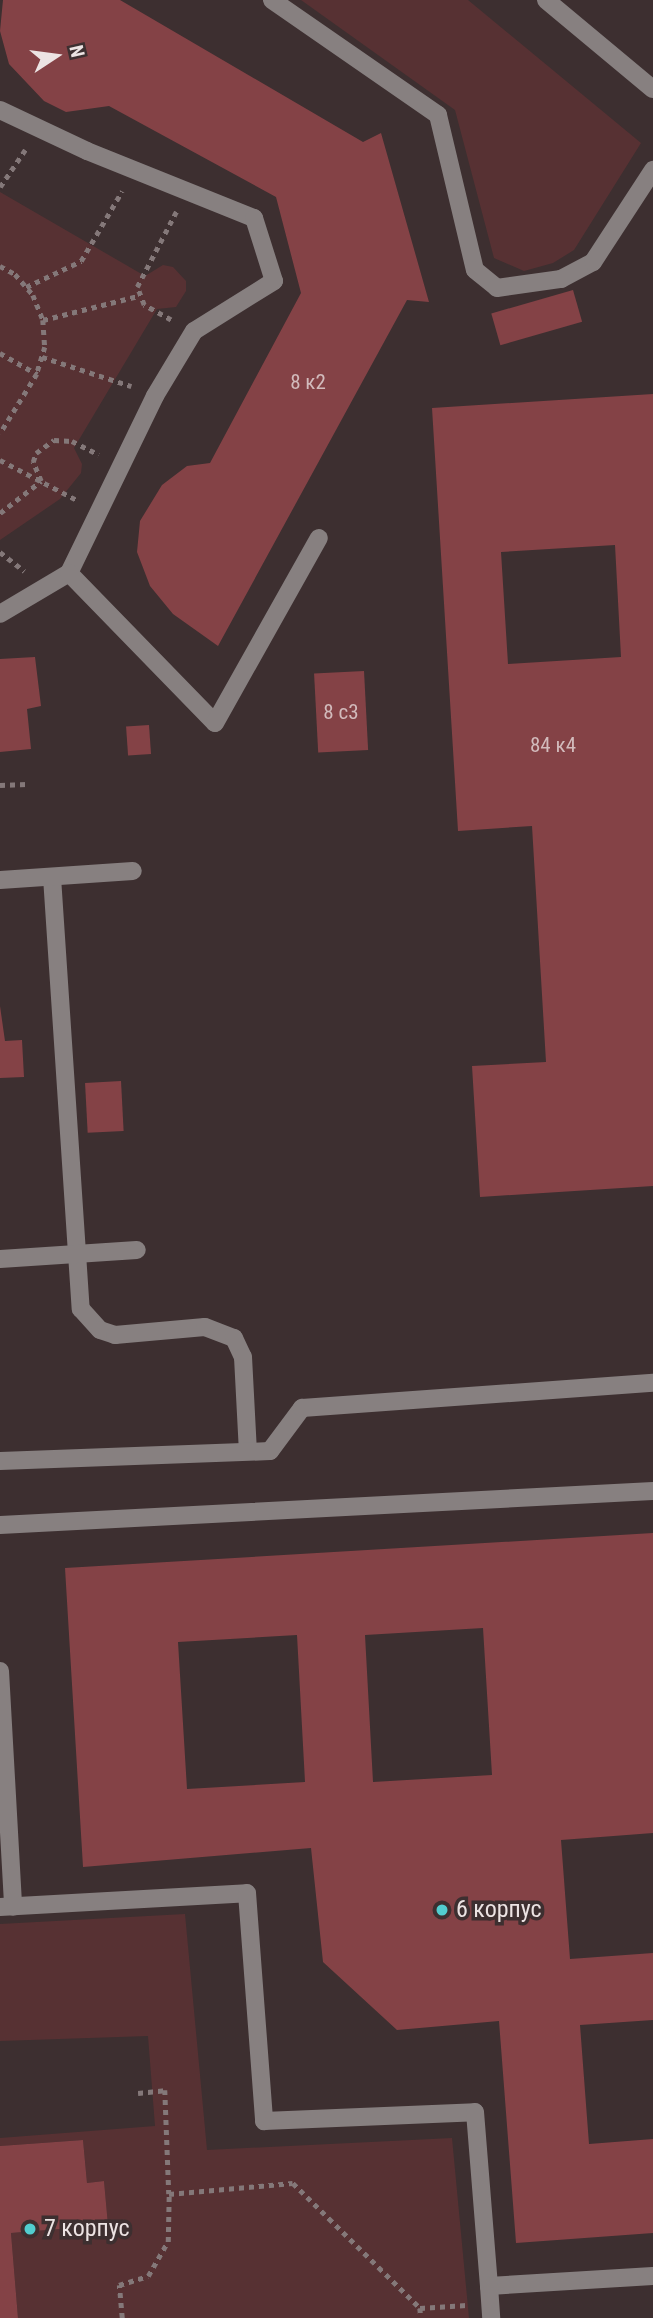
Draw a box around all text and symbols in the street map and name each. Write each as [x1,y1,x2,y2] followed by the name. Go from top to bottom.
[21,21,91,91] north arrow
[64,43,89,59] text: N
[290,369,326,395] house number: 8 к2
[323,699,359,725] house number: 8 с3
[530,732,576,758] house number: 84 к4
[456,1896,542,1924] place label: 6 корпус
[434,1902,450,1918] marker: 6 корпус
[44,2215,130,2243] place label: 7 корпус
[22,2221,38,2237] marker: 7 корпус

